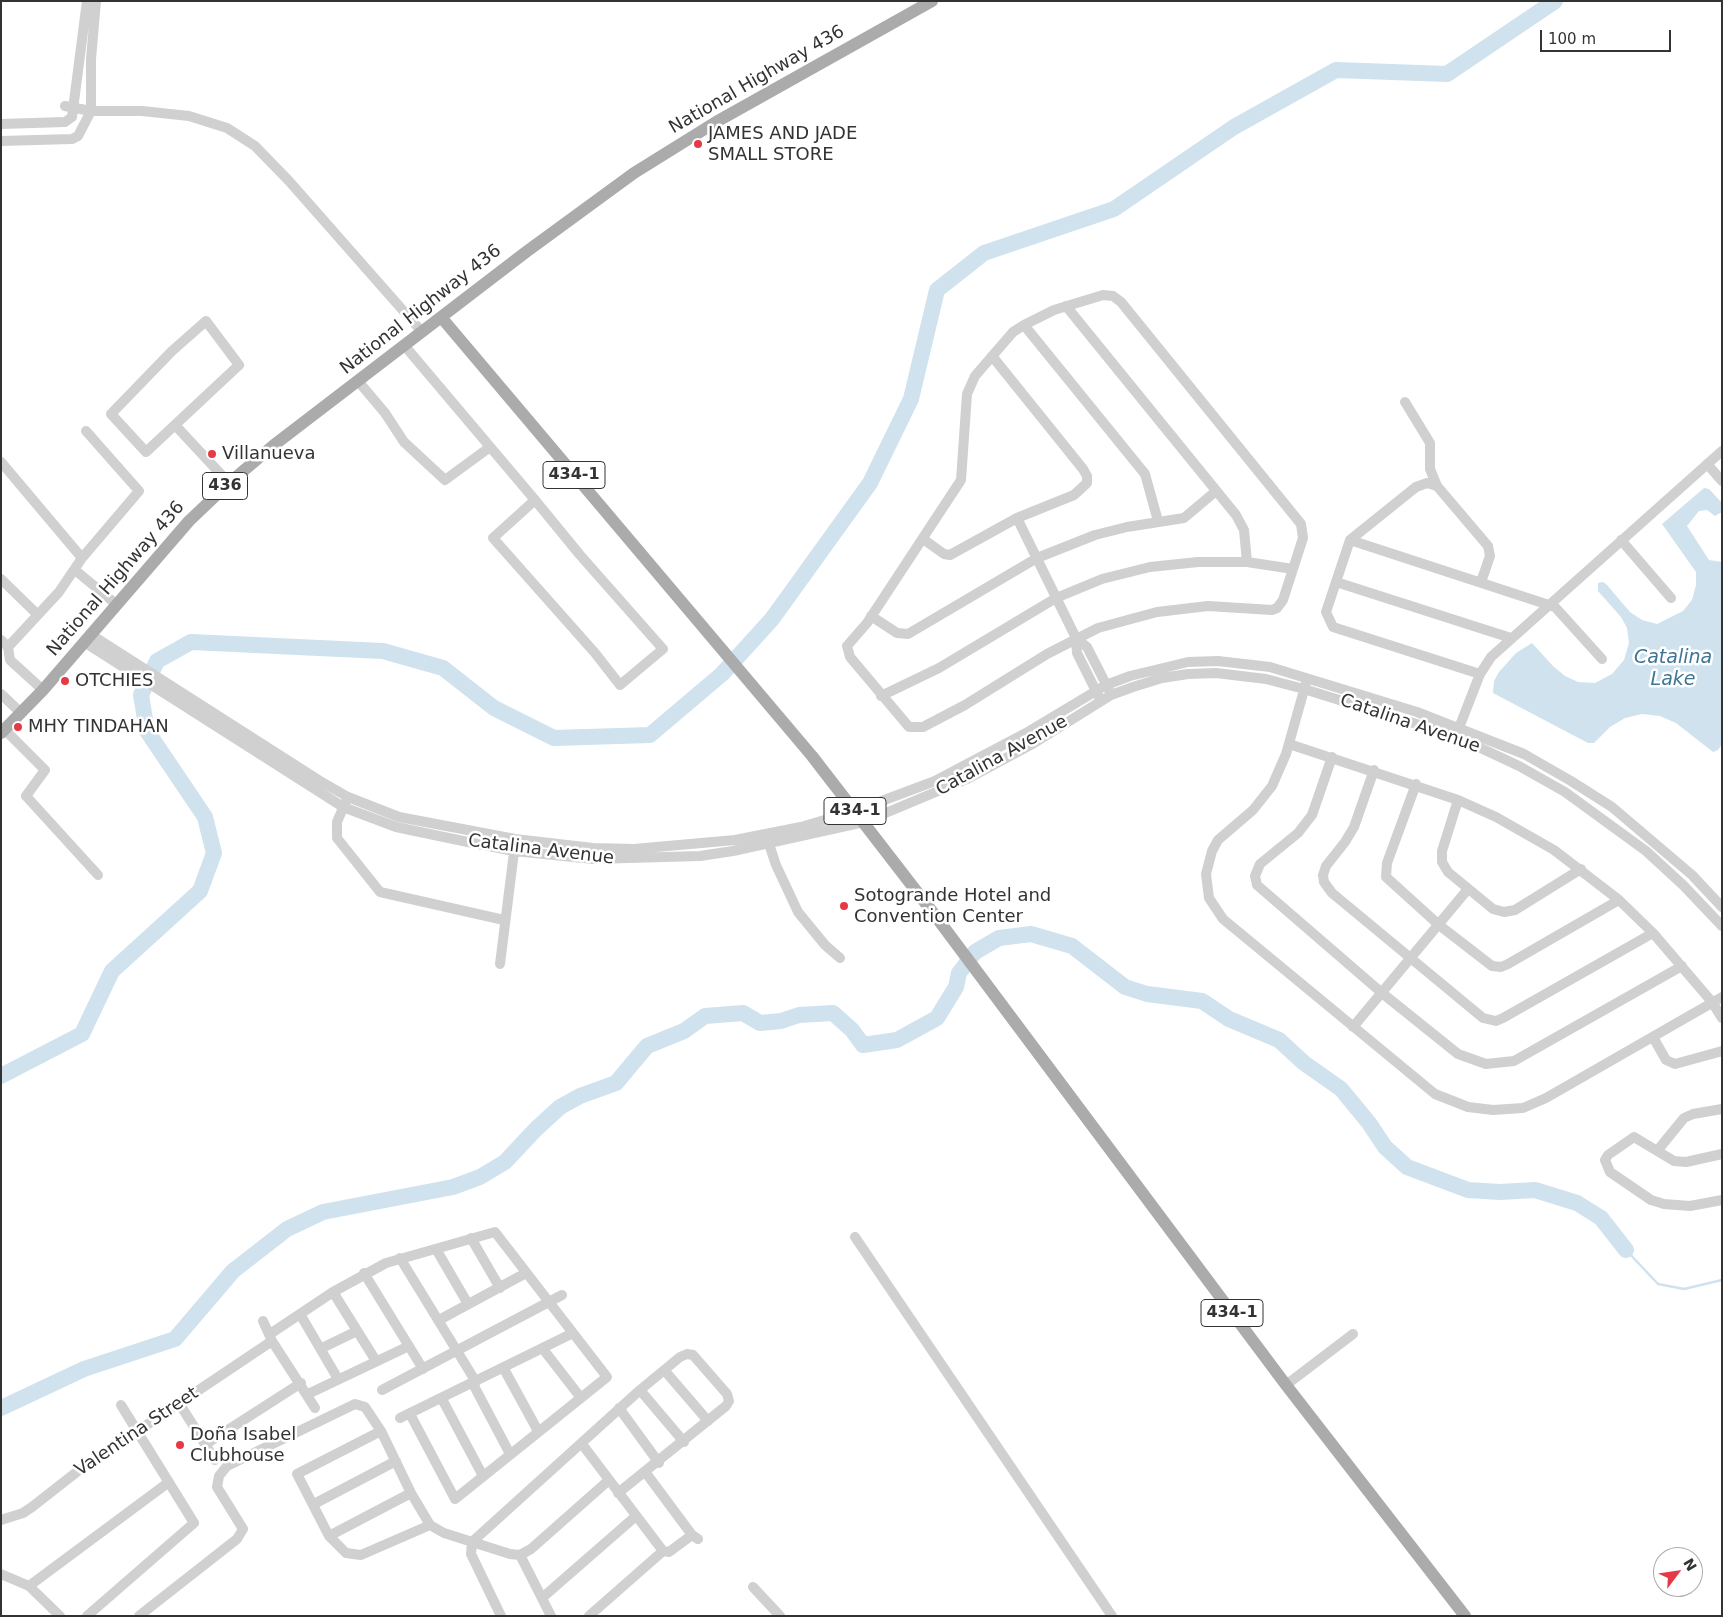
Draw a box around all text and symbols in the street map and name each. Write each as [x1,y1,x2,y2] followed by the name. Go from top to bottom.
[1543,20,1674,52] scale bar
[666,21,848,139] street label: National Highway 436
[1548,30,1596,48] text: 100 m
[708,123,857,166] place label: JAMES AND JADE SMALL STORE
[692,138,704,150] marker: JAMES AND JADE SMALL STORE
[336,240,506,380] street label: National Highway 436
[222,443,316,465] place label: Villanueva
[206,448,218,460] marker: Villanueva
[543,462,605,488] road number: 434-1
[202,472,248,500] road number: 436
[43,497,189,661] street label: National Highway 436
[1634,647,1712,691] water label: Catalina Lake
[75,670,153,692] place label: OTCHIES
[59,675,71,687] marker: OTCHIES
[1337,690,1483,758] street label: Catalina Avenue
[933,711,1071,801] street label: Catalina Avenue
[28,716,169,738] place label: MHY TINDAHAN
[12,721,24,733] marker: MHY TINDAHAN
[824,798,886,824] road number: 434-1
[467,830,615,870] street label: Catalina Avenue
[854,885,1051,928] place label: Sotogrande Hotel and Convention Center
[838,900,850,912] marker: Sotogrande Hotel and Convention Center
[1201,1300,1263,1326] road number: 434-1
[71,1383,203,1481] street label: Valentina Street
[190,1424,296,1466] place label: Doña Isabel Clubhouse
[174,1439,186,1451] marker: Doña Isabel Clubhouse
[1653,1547,1703,1597] north arrow
[1680,1556,1700,1574] text: N

